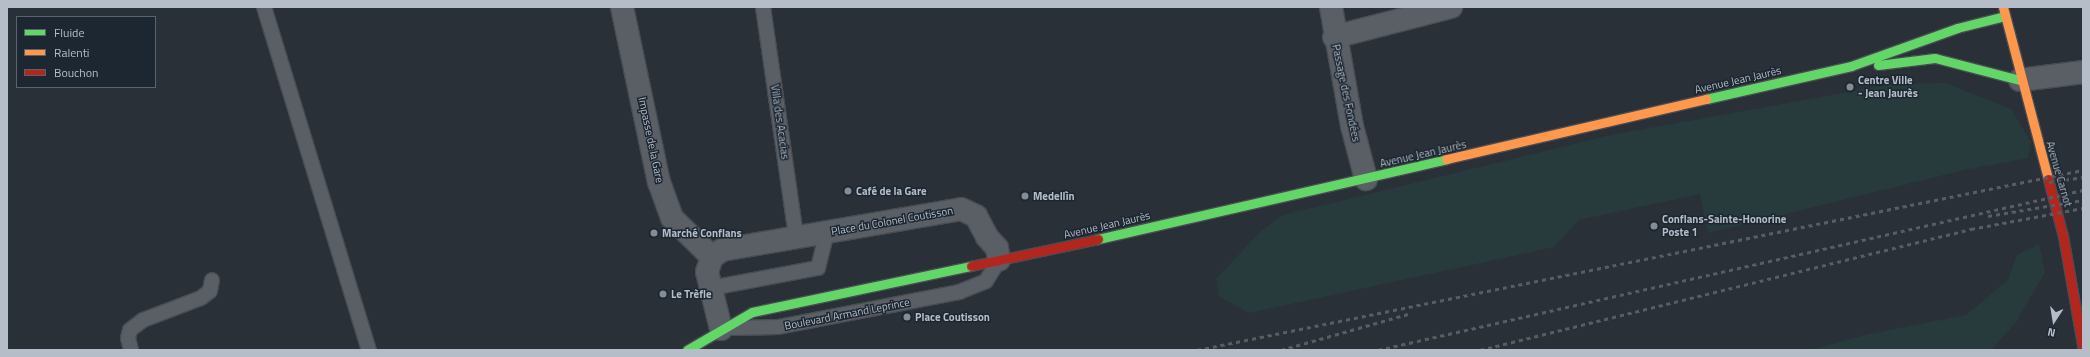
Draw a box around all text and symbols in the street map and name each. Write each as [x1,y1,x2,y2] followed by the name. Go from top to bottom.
[16,16,156,88] legend
[54,23,85,42] text: Fluide
[54,43,89,62] text: Ralenti
[1329,43,1363,143] street label: Passage des Fondées
[54,63,99,82] text: Bouchon
[1694,64,1782,96] street label: Avenue Jean Jaurès
[1858,74,1918,100] place label: Centre Ville - Jean Jaurès
[1845,82,1855,92] marker: Centre Ville - Jean Jaurès
[768,84,792,160] street label: Villa des Acacias
[635,96,667,184] street label: Impasse de la Gare
[1379,138,1467,170] street label: Avenue Jean Jaurès
[2043,140,2075,208] street label: Avenue Carnot
[856,184,927,198] place label: Café de la Gare
[843,186,853,196] marker: Café de la Gare
[1033,189,1075,203] place label: Medellìn
[1020,191,1030,201] marker: Medellìn
[830,204,954,238] street label: Place du Colonel Coutisson
[1063,209,1151,241] street label: Avenue Jean Jaurès
[1662,213,1786,239] place label: Conflans-Sainte-Honorine Poste 1
[1649,221,1659,231] marker: Conflans-Sainte-Honorine Poste 1
[662,226,742,240] place label: Marché Conflans
[649,228,659,238] marker: Marché Conflans
[671,287,712,301] place label: Le Trèfle
[658,289,668,299] marker: Le Trèfle
[783,295,911,333] street label: Boulevard Armand Leprince
[2034,301,2074,341] north arrow
[915,310,990,324] place label: Place Coutisson
[902,312,912,322] marker: Place Coutisson
[2046,324,2057,341] text: N

